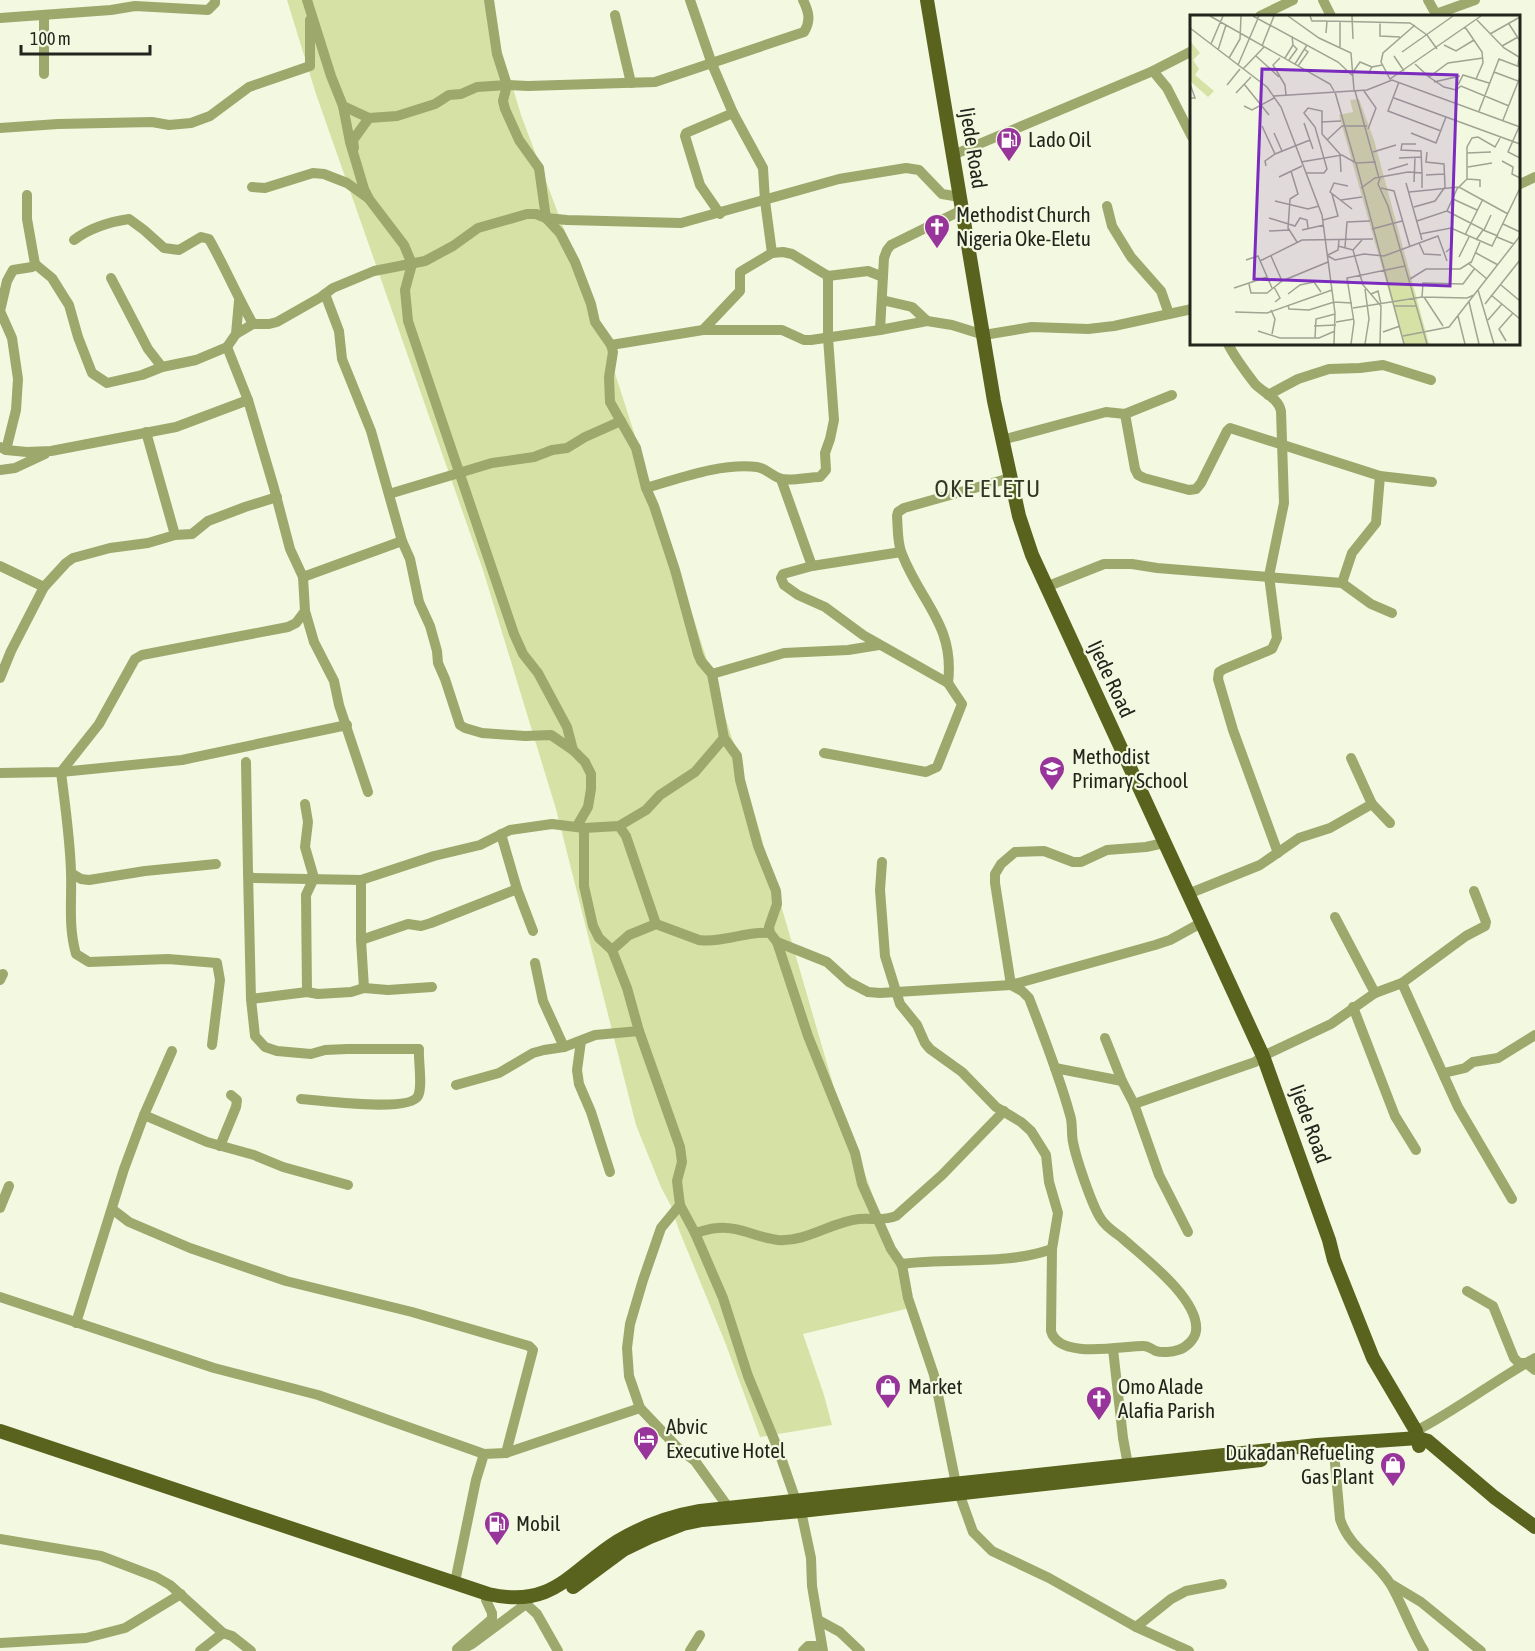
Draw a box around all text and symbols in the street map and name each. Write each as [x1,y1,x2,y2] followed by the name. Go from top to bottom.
[1190,15,1520,345] inset map
[21,18,150,56] scale bar
[30,28,71,49] text: 100 m
[956,105,992,190] street label: Ijede Road
[994,125,1024,163] fuel station icon: Lado Oil
[1028,127,1092,151] place label: Lado Oil
[956,202,1091,250] place label: Methodist Church Nigeria Oke-Eletu
[922,212,952,250] church icon: Methodist Church Nigeria Oke-Eletu
[934,475,1042,502] district label: OKE ELETU
[1084,636,1140,721] street label: Ijede Road
[1072,744,1188,792] place label: Methodist Primary School
[1037,754,1067,792] school or university icon: Methodist Primary School
[1286,1081,1336,1166] street label: Ijede Road
[873,1372,903,1410] shop icon: Market
[908,1374,962,1398] place label: Market
[1118,1374,1215,1422] place label: Omo Alade Alafia Parish
[1084,1384,1114,1422] church icon: Omo Alade Alafia Parish
[666,1414,786,1462] place label: Abvic Executive Hotel
[631,1424,661,1462] hotel icon: Abvic Executive Hotel
[1225,1440,1374,1488] place label: Dukadan Refueling Gas Plant
[1378,1450,1408,1488] shop icon: Dukadan Refueling Gas Plant
[482,1509,512,1547] fuel station icon: Mobil
[516,1511,561,1535] place label: Mobil

